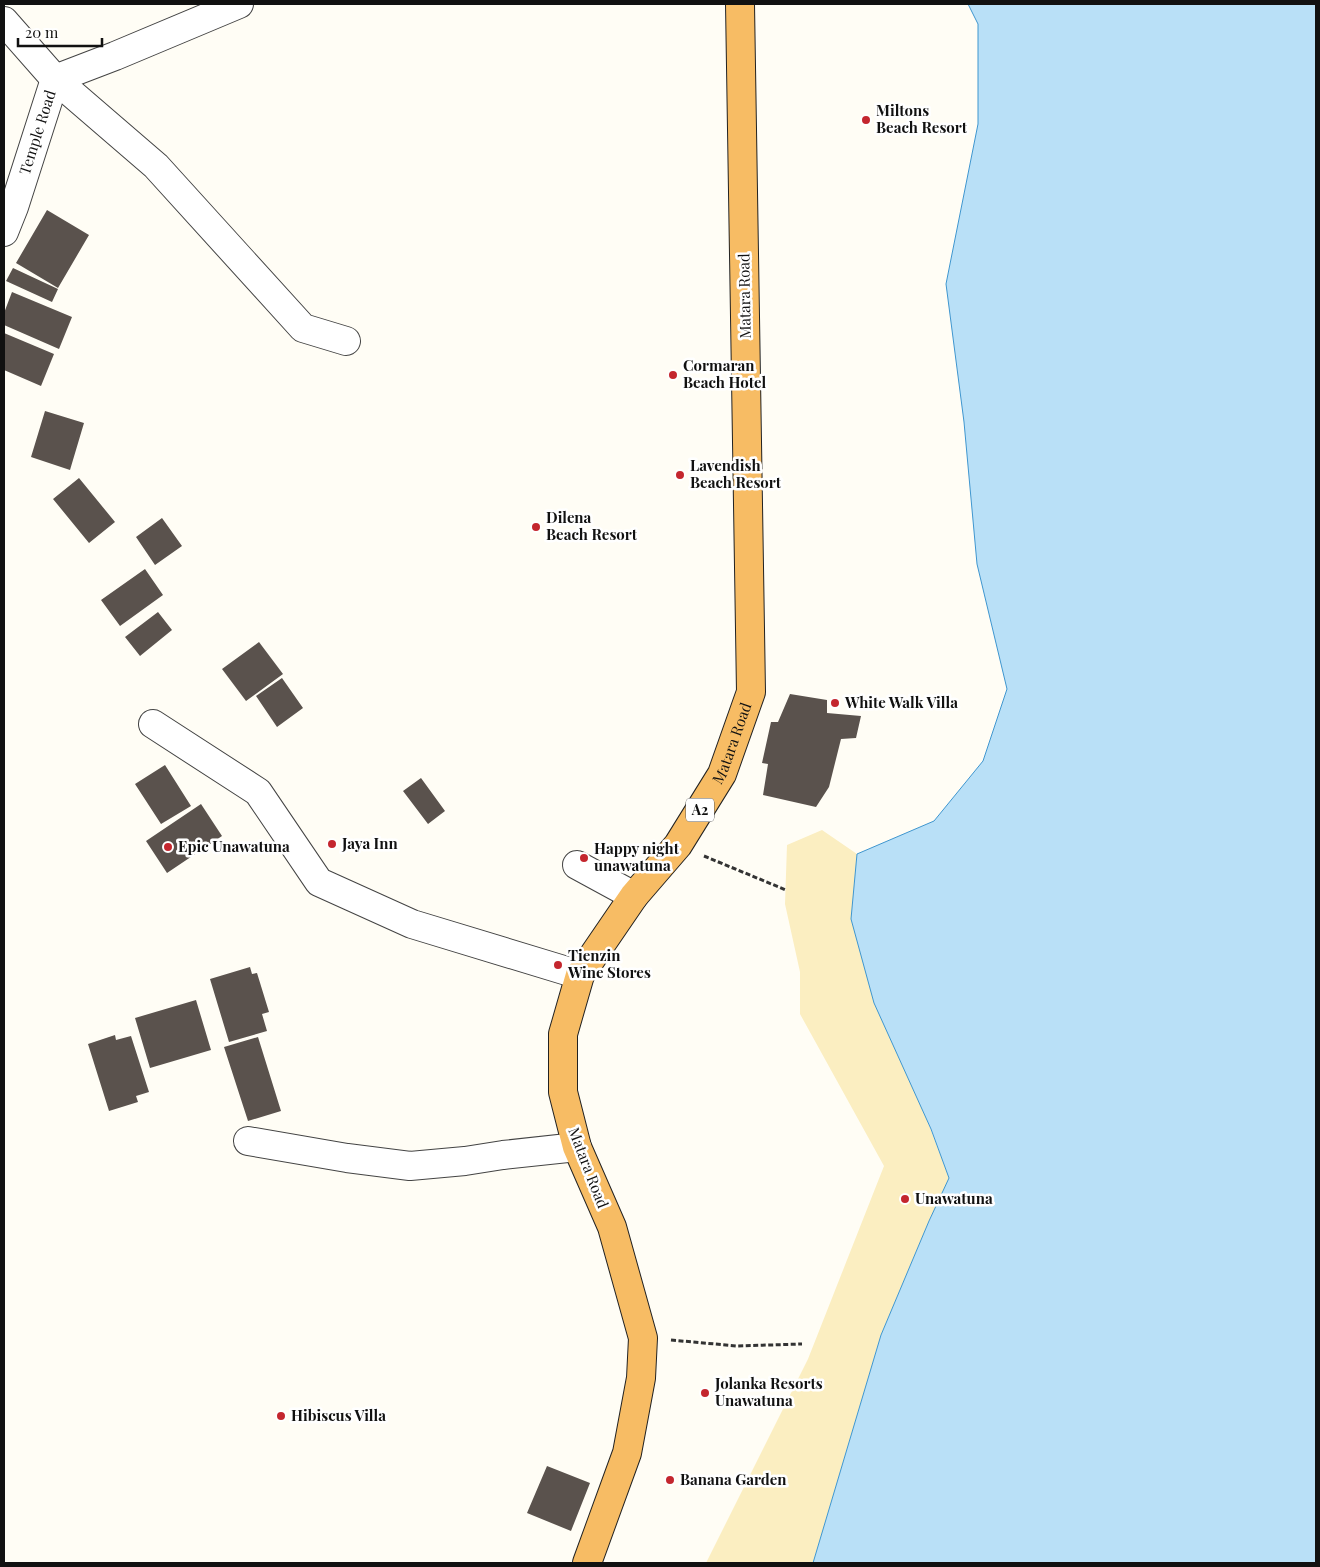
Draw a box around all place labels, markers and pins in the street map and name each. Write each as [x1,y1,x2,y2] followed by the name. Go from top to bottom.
[876,100,968,137] place label: Miltons Beach Resort
[860,114,872,126] marker: Miltons Beach Resort
[683,355,766,392] place label: Cormaran Beach Hotel
[667,369,679,381] marker: Cormaran Beach Hotel
[690,455,782,492] place label: Lavendish Beach Resort
[674,469,686,481] marker: Lavendish Beach Resort
[546,507,638,544] place label: Dilena Beach Resort
[530,521,542,533] marker: Dilena Beach Resort
[844,692,958,712] place label: White Walk Villa
[829,697,841,709] marker: White Walk Villa
[341,833,398,853] place label: Jaya Inn
[178,836,290,856] place label: Epic Unawatuna
[326,838,338,850] marker: Jaya Inn
[594,838,680,875] place label: Happy night unawatuna
[162,841,174,853] marker: Epic Unawatuna
[578,852,590,864] marker: Happy night unawatuna
[567,945,651,982] place label: Tienzin Wine Stores
[552,959,564,971] marker: Tienzin Wine Stores
[915,1188,993,1208] place label: Unawatuna
[899,1193,911,1205] marker: Unawatuna
[714,1373,823,1410] place label: Jolanka Resorts Unawatuna
[699,1387,711,1399] marker: Jolanka Resorts Unawatuna
[291,1405,386,1425] place label: Hibiscus Villa
[275,1410,287,1422] marker: Hibiscus Villa
[680,1469,787,1489] place label: Banana Garden
[664,1474,676,1486] marker: Banana Garden

